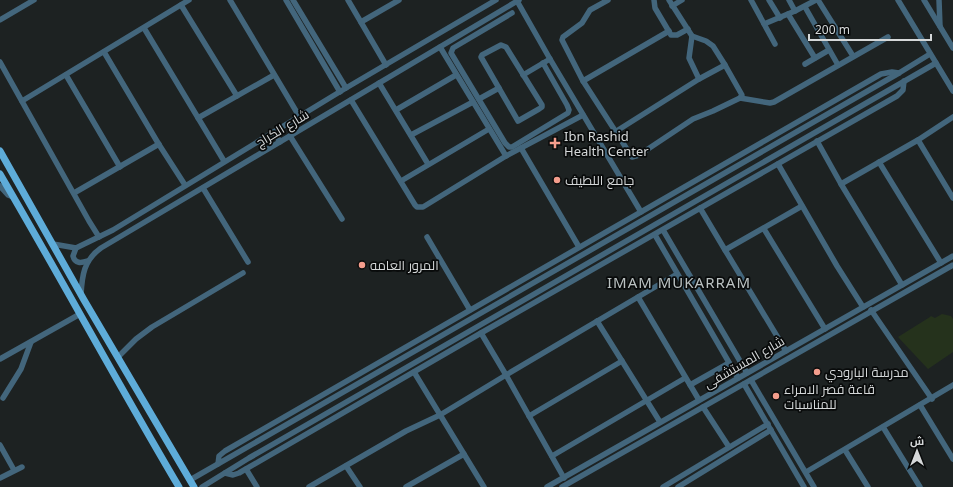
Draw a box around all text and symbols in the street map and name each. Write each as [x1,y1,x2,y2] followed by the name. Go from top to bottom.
[809,16,931,42] scale bar
[815,21,850,38] text: 200 m
[252,105,312,151] street label: شارع الكراج
[564,127,649,160] place label: Ibn Rashid Health Center
[549,137,561,149] marker: Ibn Rashid Health Center
[565,171,634,189] place label: جامع اللطیف
[552,175,562,185] marker: جامع اللطیف
[370,256,439,274] place label: المرور العامه
[357,260,367,270] marker: المرور العامه
[607,272,751,292] district label: IMAM MUKARRAM
[700,332,788,392] street label: شارع المستشفى
[825,363,909,383] place label: مدرسة البارودي
[812,367,822,377] marker: مدرسة البارودي
[784,380,875,413] place label: قاعة فصر الامراء للمناسبات
[771,391,781,401] marker: قاعة فصر الامراء للمناسبات
[897,431,937,471] north arrow
[910,433,924,448] text: ش

